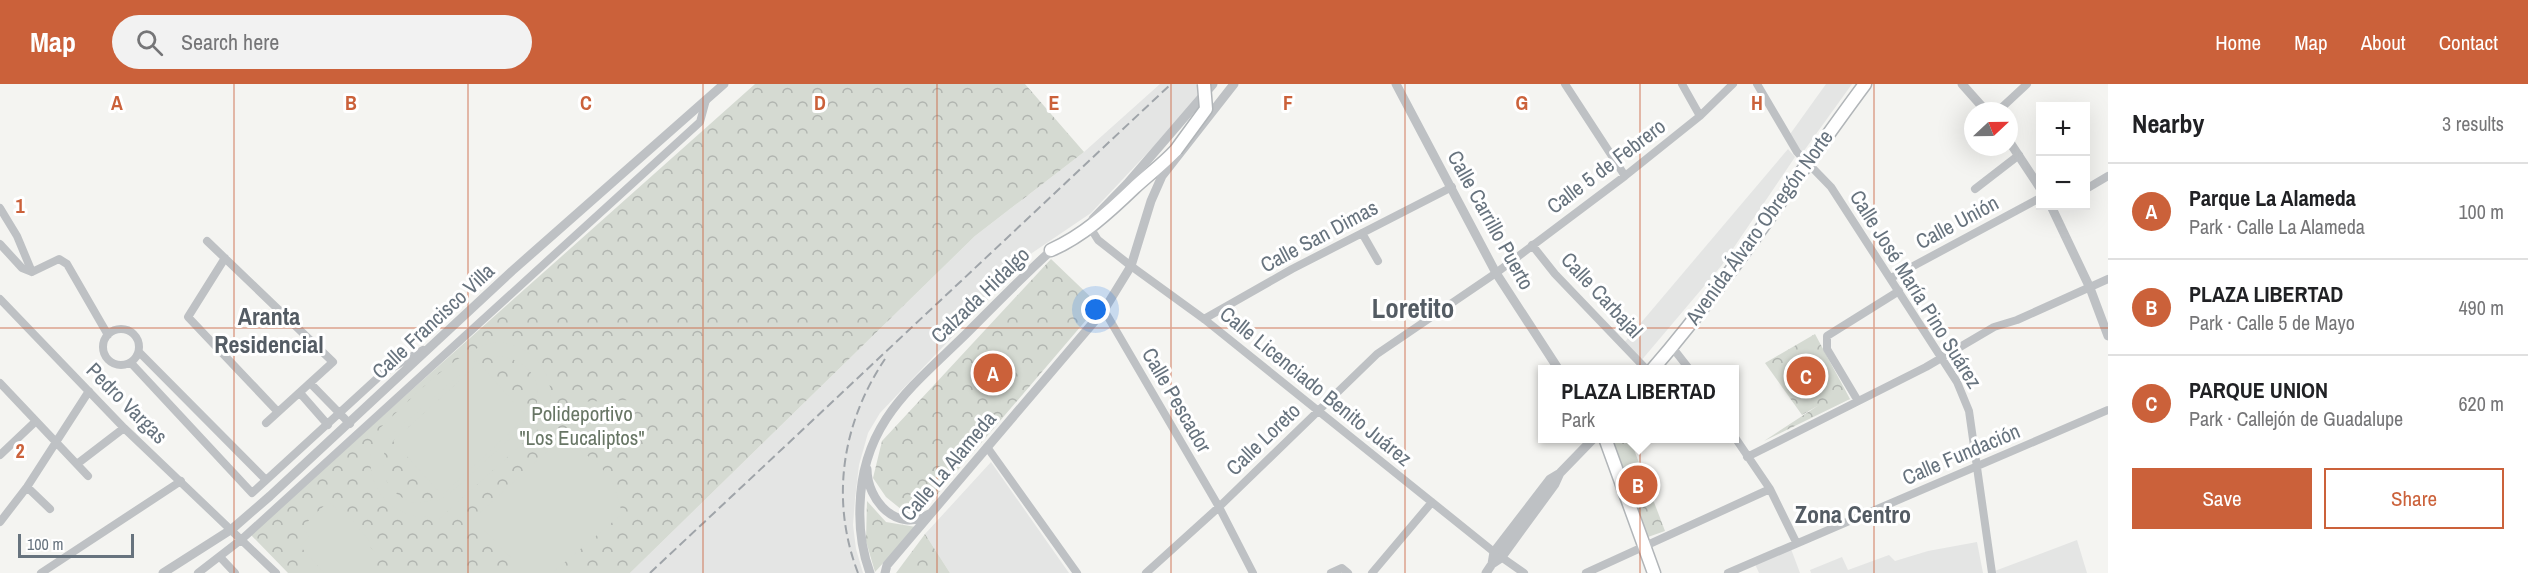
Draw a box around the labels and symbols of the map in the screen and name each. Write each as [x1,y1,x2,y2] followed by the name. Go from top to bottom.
[111,89,123,116] text: A
[345,89,357,116] text: B
[580,89,592,116] text: C
[814,89,826,116] text: D
[1049,89,1060,116] text: E
[1283,89,1293,116] text: F
[1516,89,1528,116] text: G
[1751,89,1763,116] text: H
[1964,102,2018,156] north arrow
[1541,112,1671,220] street label: Calle 5 de Febrero
[1678,124,1840,331] street label: Avenida Álvaro Obregón Norte
[1441,145,1541,295] street label: Calle Carrillo Puerto
[1843,184,1989,394] street label: Calle José María Pino Suárez
[1910,188,2004,256] street label: Calle Unión
[15,192,25,219] text: 1
[1255,193,1383,279] street label: Calle San Dimas
[924,240,1036,350] street label: Calzada Hidalgo
[1555,246,1649,344] street label: Calle Carbajal
[365,256,501,385] street label: Calle Francisco Villa
[1372,290,1454,326] district label: Loretito
[1081,295,1110,324] your location
[1214,299,1418,473] street label: Calle Licenciado Benito Juárez
[214,300,324,360] district label: Aranta Residencial
[1135,342,1219,458] street label: Calle Pescador
[974,350,1012,396] pin: A
[1786,354,1826,398] pin: C
[80,356,174,450] street label: Pedro Vargas
[1220,396,1306,482] street label: Calle Loreto
[519,399,645,452] park label: Polideportivo "Los Eucaliptos"
[894,405,1003,527] street label: Calle La Alameda
[1898,416,2024,492] street label: Calle Fundación
[15,437,25,464] text: 2
[1618,462,1658,508] pin: B
[1795,498,1911,530] district label: Zona Centro
[18,531,134,558] scale bar

